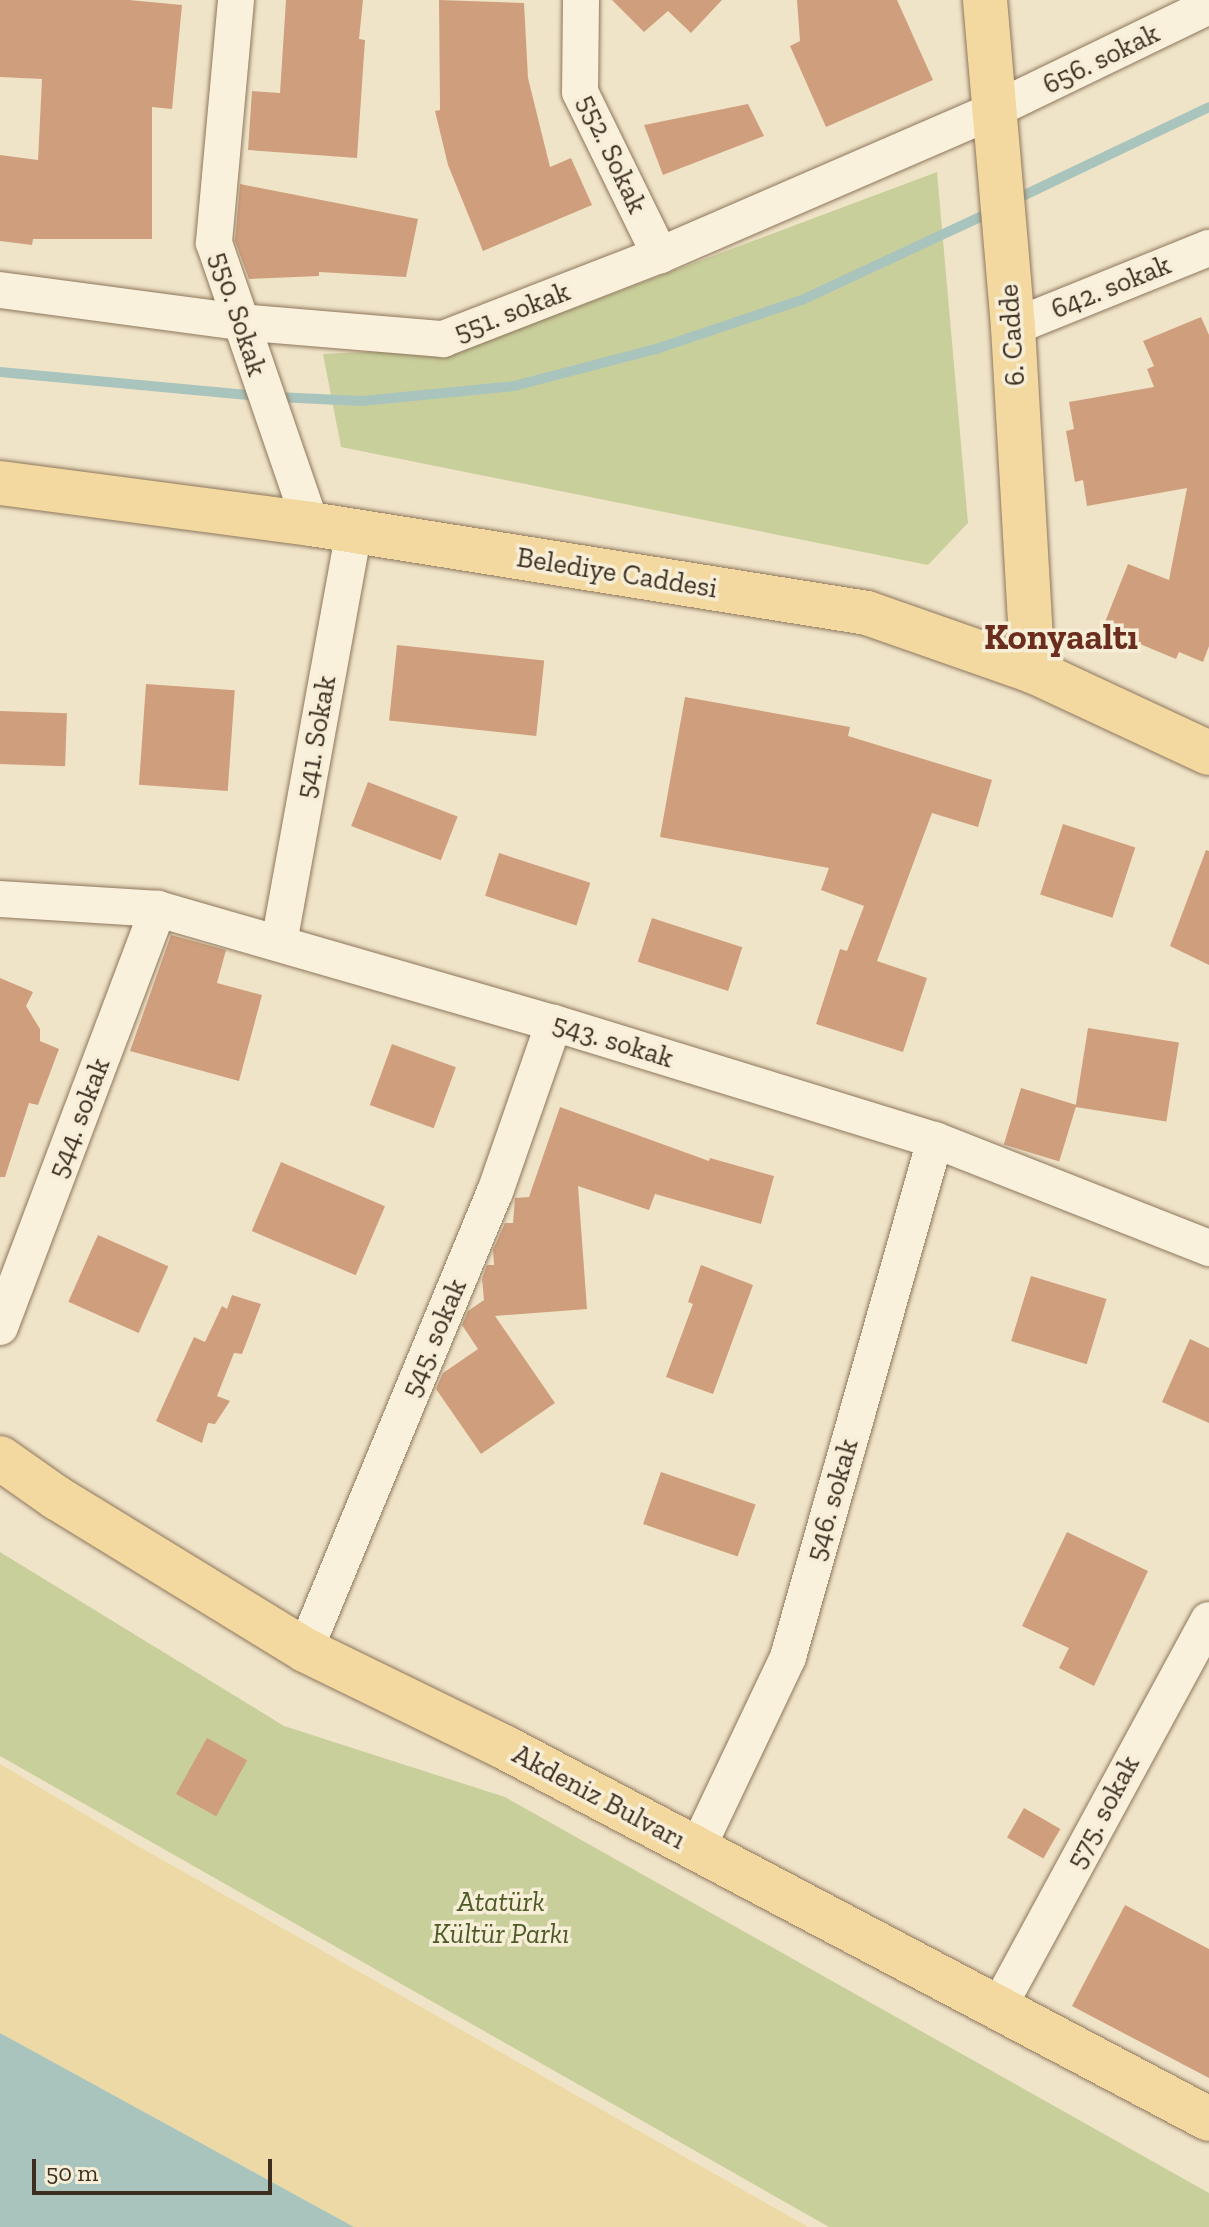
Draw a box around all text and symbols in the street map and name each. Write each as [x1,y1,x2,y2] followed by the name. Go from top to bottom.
[1037,16,1165,102] street label: 656. sokak
[570,89,654,219] street label: 552. Sokak
[202,248,274,380] street label: 550. Sokak
[1046,248,1176,326] street label: 642. sokak
[450,275,574,349] street label: 551. sokak
[992,283,1032,387] street label: 6. Cadde
[514,541,720,605] street label: Belediye Caddesi
[984,615,1138,659] district label: Konyaaltı
[289,673,343,801] street label: 541. Sokak
[548,1007,678,1075] street label: 543. sokak
[41,1053,117,1183] street label: 544. sokak
[394,1274,474,1402] street label: 545. sokak
[799,1435,865,1565] street label: 546. sokak
[507,1737,691,1857] street label: Akdeniz Bulvarı
[1059,1750,1147,1874] street label: 575. sokak
[432,1885,570,1951] park label: Atatürk Kültür Parkı
[36,2143,276,2193] scale bar
[46,2158,98,2187] text: 50 m

